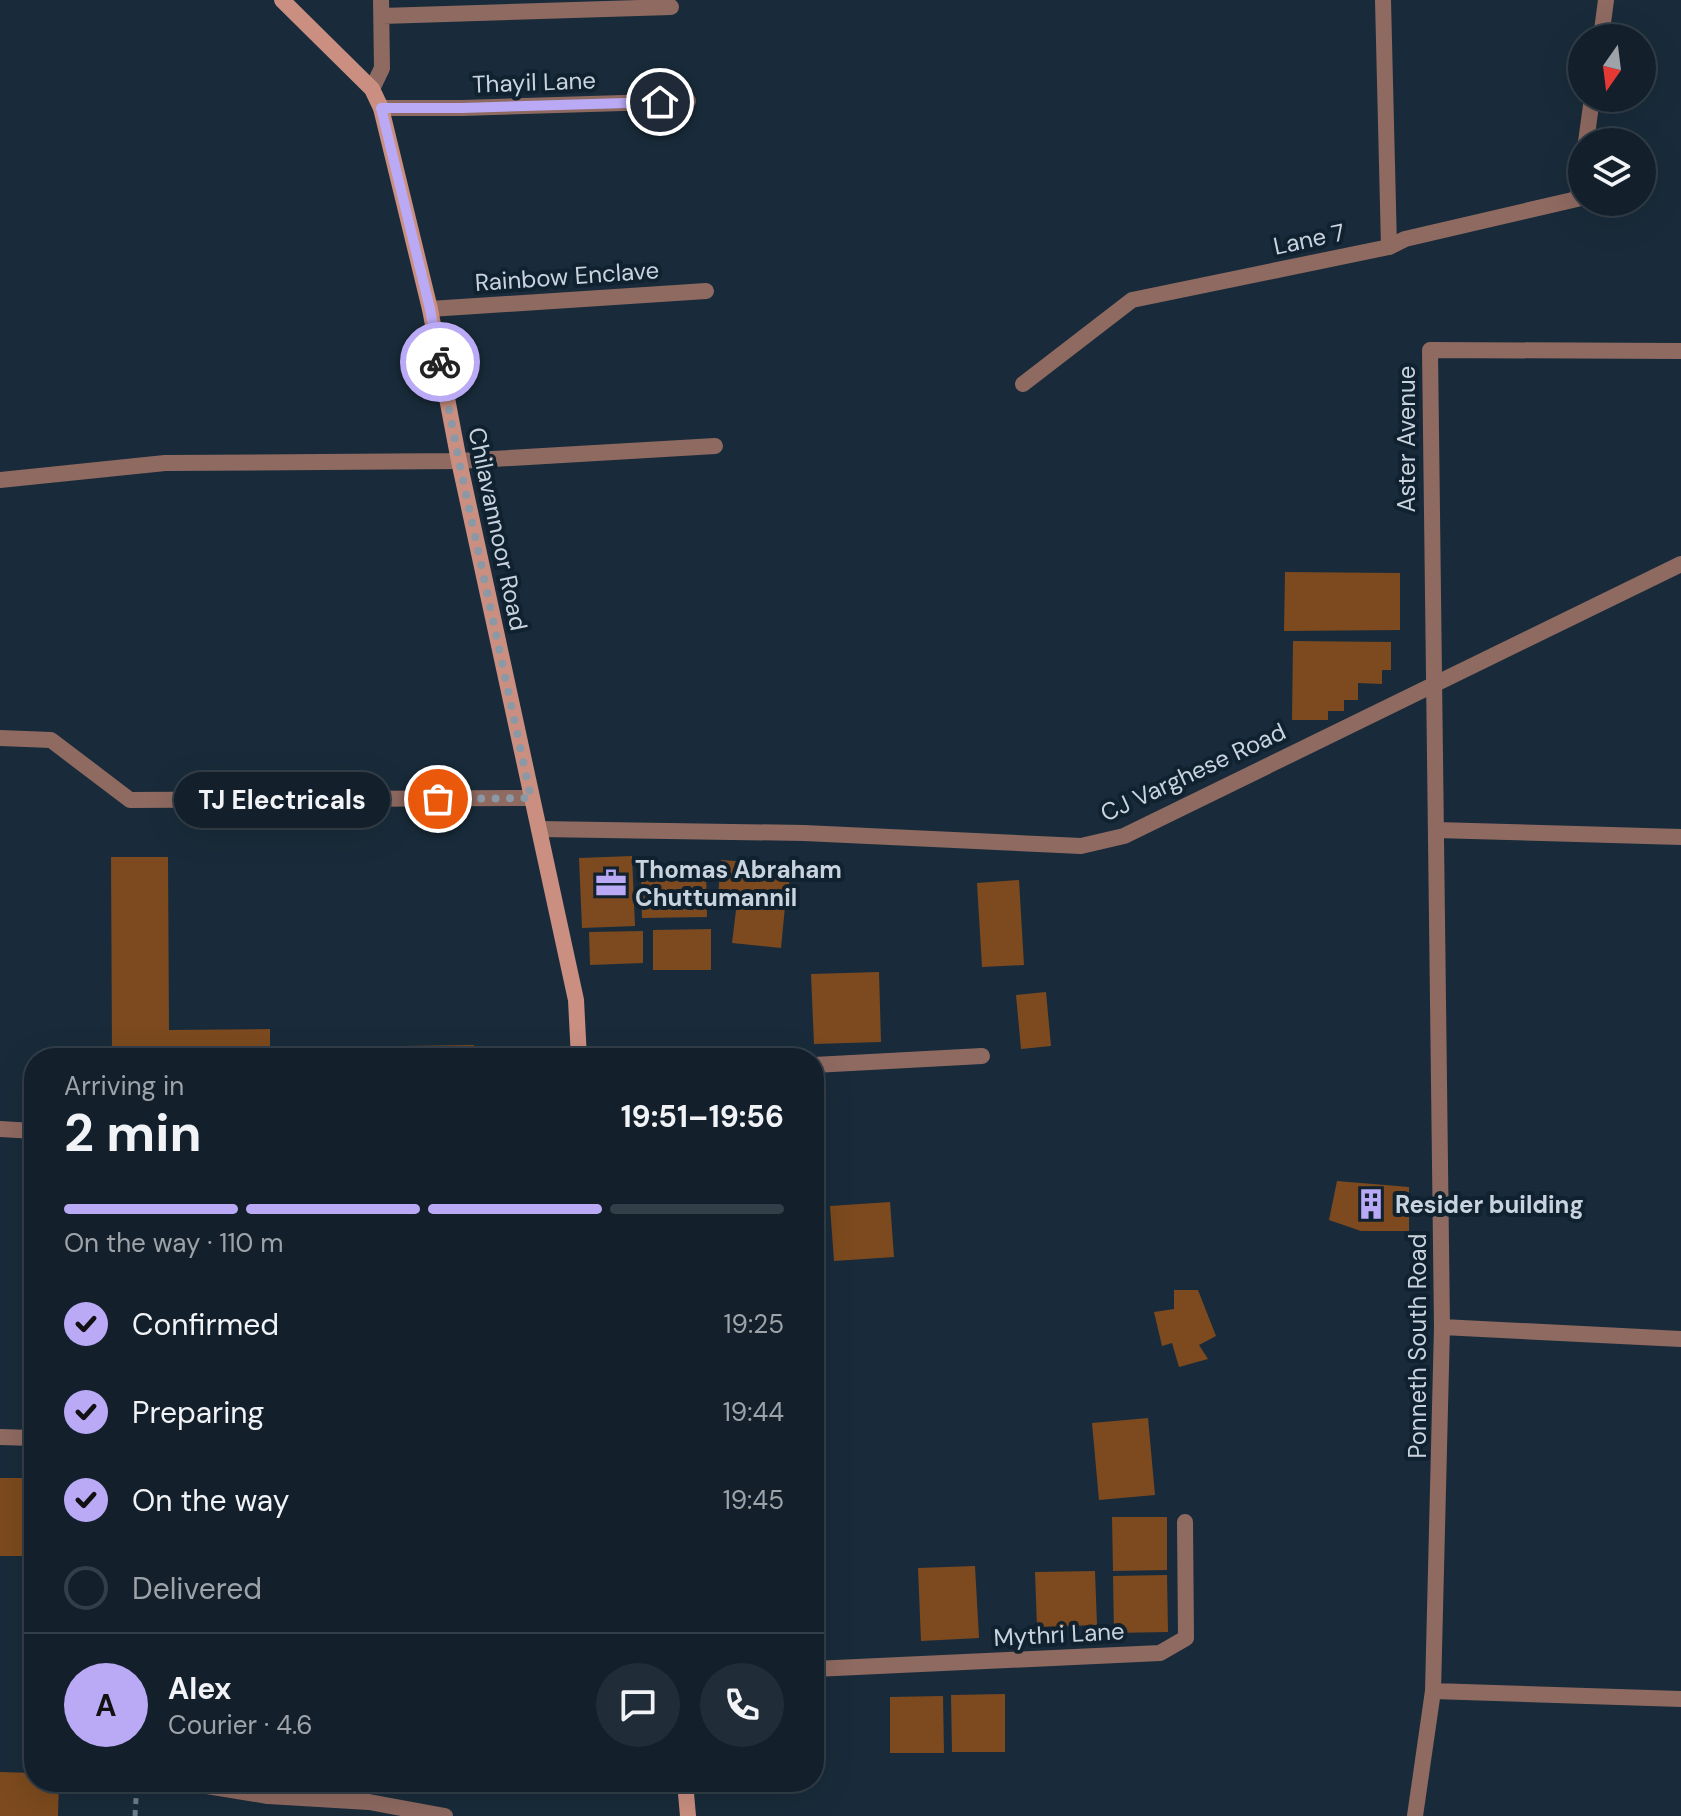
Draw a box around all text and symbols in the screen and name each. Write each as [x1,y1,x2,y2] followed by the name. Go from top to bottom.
[1568,24,1656,112] north arrow
[1568,24,1656,216] map controls
[472,64,596,100] street label: Thayil Lane
[626,68,694,136] pin
[638,80,682,124] icon: home
[1568,128,1656,216] button: layers
[1270,216,1348,262] street label: Lane 7
[474,254,660,298] street label: Rainbow Enclave
[400,322,480,402] courier
[418,340,462,384] icon: bike
[1391,366,1422,512] street label: Aster Avenue
[461,425,535,633] street label: Chilavannoor Road
[1095,716,1291,828] street label: CJ Varghese Road
[404,765,472,833] pin
[174,771,390,827] callout: TJ Electricals
[416,777,460,821] icon: bag
[198,783,366,817] text: TJ Electricals
[635,854,842,913] place label: Thomas Abraham Chuttumannil
[594,866,628,900] office icon: Thomas Abraham Chuttumannil
[64,1069,184,1103] text: Arriving in
[621,1097,784,1136] text: 19:51–19:56
[64,1099,202,1167] text: 2 min
[1354,1187,1388,1221] building icon: Resider building
[1395,1189,1584,1220] place label: Resider building
[64,1226,283,1260] text: On the way · 110 m
[1402,1233,1433,1459] street label: Ponneth South Road
[64,1302,108,1346] icon: check
[132,1305,279,1344] text: Confirmed
[723,1307,784,1341] text: 19:25
[64,1390,108,1434] icon: check
[132,1393,264,1432] text: Preparing
[723,1395,784,1429] text: 19:44
[64,1478,108,1522] icon: check
[132,1481,289,1520] text: On the way
[723,1483,784,1517] text: 19:45
[132,1569,262,1608] text: Delivered
[993,1615,1125,1653] street label: Mythri Lane
[596,1663,680,1747] button: chat
[700,1663,784,1747] button: phone
[168,1669,231,1708] text: Alex
[95,1686,117,1725] text: A
[168,1708,313,1742] text: Courier · 4.6

